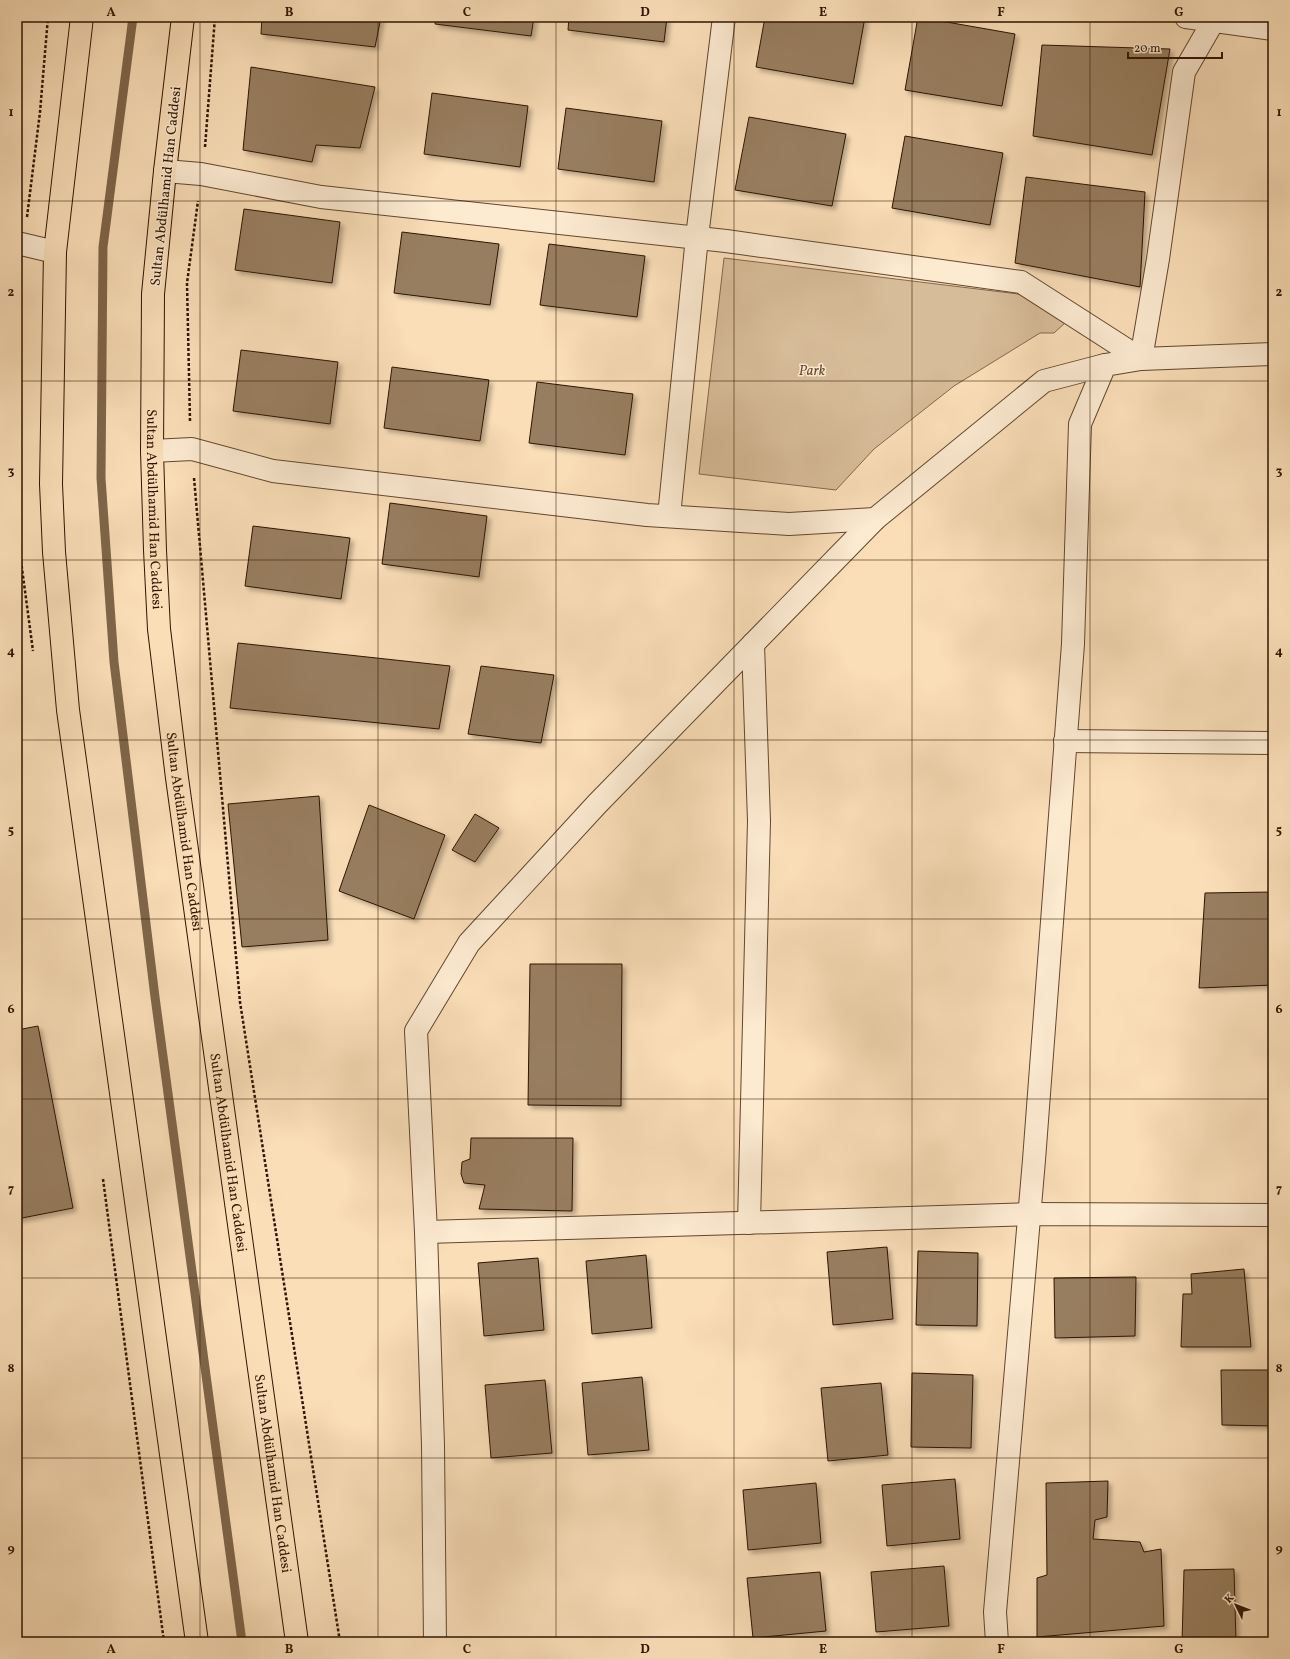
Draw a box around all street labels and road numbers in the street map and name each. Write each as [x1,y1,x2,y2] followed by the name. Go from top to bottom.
[147,86,186,287] street label: Sultan Abdülhamid Han Caddesi
[141,409,166,610] street label: Sultan Abdülhamid Han Caddesi
[161,731,206,932] street label: Sultan Abdülhamid Han Caddesi
[204,1052,251,1253] street label: Sultan Abdülhamid Han Caddesi
[249,1373,295,1574] street label: Sultan Abdülhamid Han Caddesi

